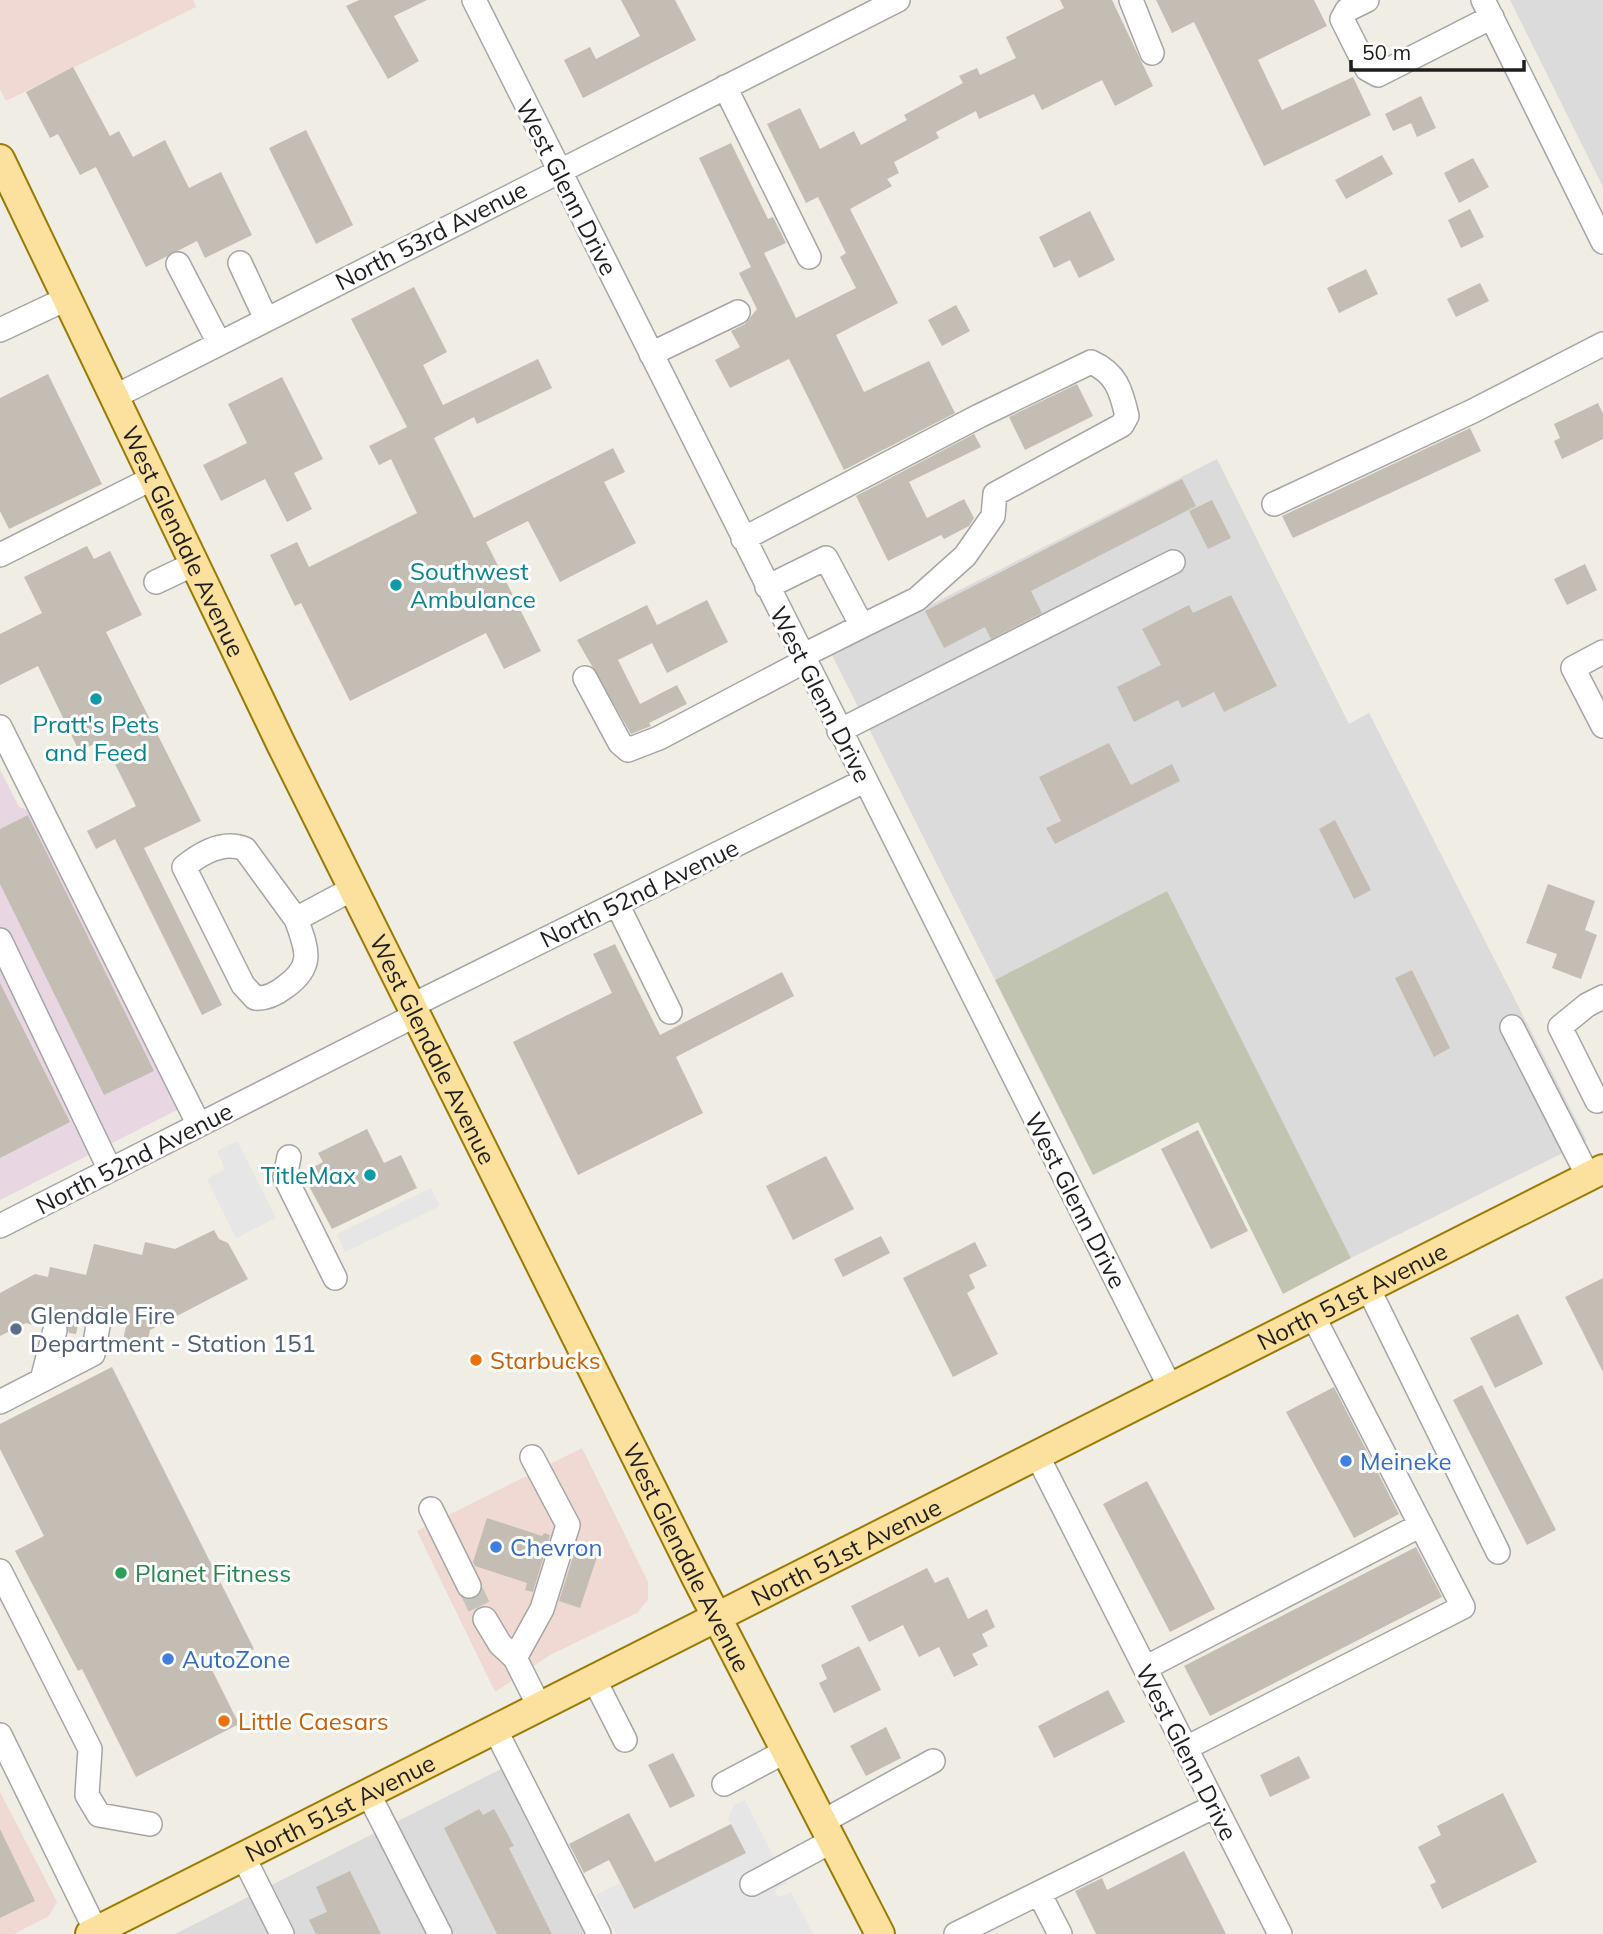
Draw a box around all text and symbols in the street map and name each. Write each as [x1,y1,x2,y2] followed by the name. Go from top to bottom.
[1351,28,1524,72] scale bar
[1362,39,1411,65] text: 50 m
[510,94,624,280] street label: West Glenn Drive
[330,174,532,296] street label: North 53rd Avenue
[115,421,252,662] street label: West Glendale Avenue
[410,556,536,614] place label: Southwest Ambulance
[388,577,404,593] marker: Southwest Ambulance
[764,601,878,787] street label: West Glenn Drive
[88,691,104,707] marker: Pratt's Pets and Feed
[33,709,159,767] place label: Pratt's Pets and Feed
[535,832,743,954] street label: North 52nd Avenue
[363,929,503,1169] street label: West Glendale Avenue
[31,1095,237,1221] street label: North 52nd Avenue
[1019,1107,1133,1293] street label: West Glenn Drive
[261,1160,356,1190] place label: TitleMax
[362,1167,378,1183] marker: TitleMax
[1252,1236,1452,1356] street label: North 51st Avenue
[30,1300,316,1358] place label: Glendale Fire Department - Station 151
[8,1321,24,1337] marker: Glendale Fire Department - Station 151
[490,1345,601,1375] place label: Starbucks
[468,1352,484,1368] marker: Starbucks
[617,1438,757,1677] street label: West Glendale Avenue
[1360,1446,1452,1476] place label: Meineke
[1338,1453,1354,1469] marker: Meineke
[746,1491,946,1612] street label: North 51st Avenue
[510,1532,602,1562] place label: Chevron
[488,1539,504,1555] marker: Chevron
[135,1558,291,1588] place label: Planet Fitness
[113,1565,129,1581] marker: Planet Fitness
[182,1644,290,1674] place label: AutoZone
[160,1651,176,1667] marker: AutoZone
[1130,1659,1244,1845] street label: West Glenn Drive
[238,1706,389,1736] place label: Little Caesars
[216,1713,232,1729] marker: Little Caesars
[240,1747,440,1868] street label: North 51st Avenue

